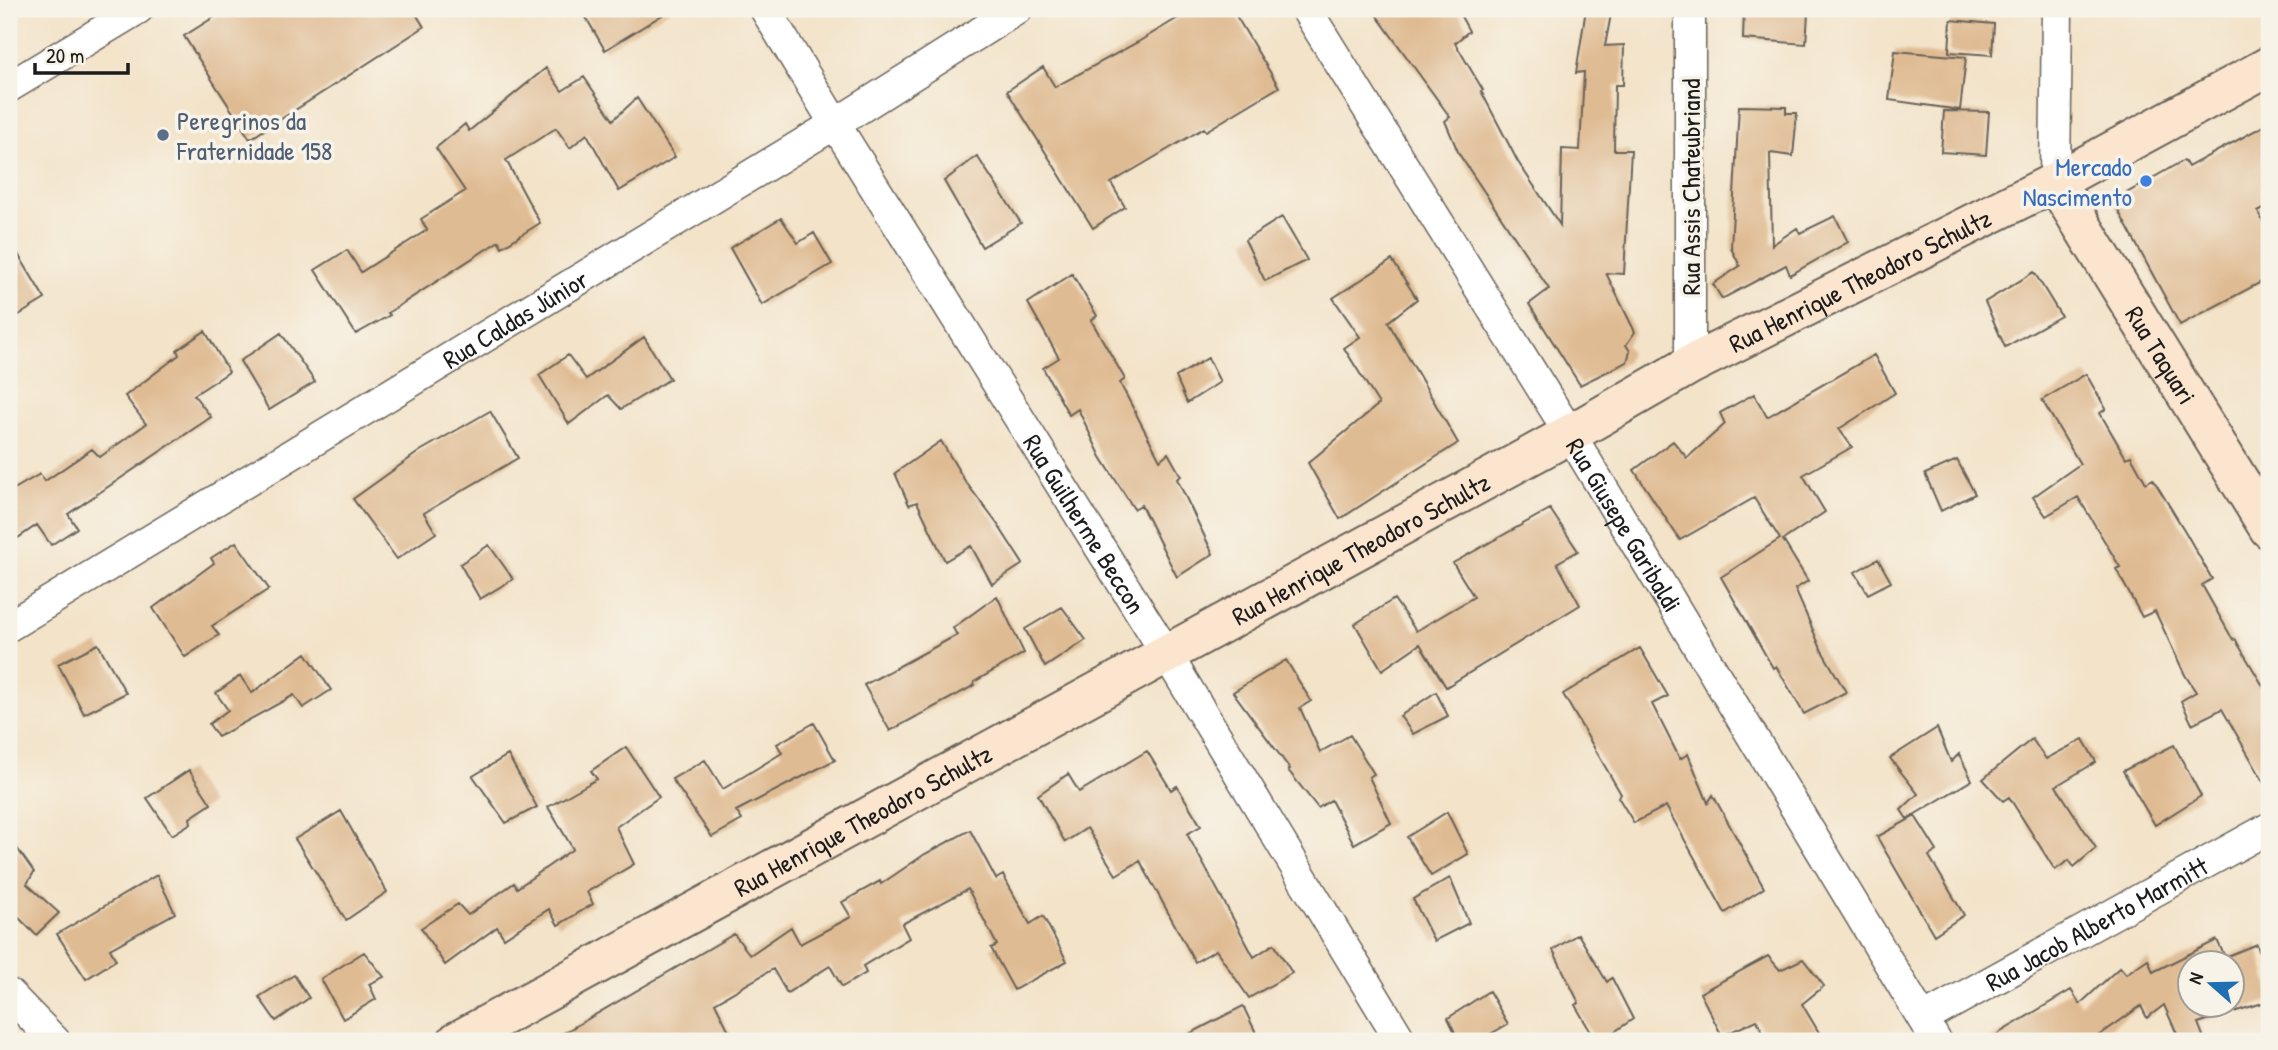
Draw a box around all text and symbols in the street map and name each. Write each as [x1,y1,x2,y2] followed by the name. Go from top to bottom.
[35,32,128,76] scale bar
[46,41,84,70] text: 20 m
[1673,79,1708,295] street label: Rua Assis Chateubriand
[176,103,332,168] place label: Peregrinos da Fraternidade 158
[155,127,171,143] marker: Peregrinos da Fraternidade 158
[2023,149,2132,214] place label: Mercado Nascimento
[2138,173,2154,189] marker: Mercado Nascimento
[1723,200,1997,360] street label: Rua Henrique Theodoro Schultz
[436,261,594,376] street label: Rua Caldas Júnior
[2118,299,2205,410] street label: Rua Taquari
[1016,427,1154,620] street label: Rua Guilherme Beccon
[1559,431,1691,618] street label: Rua Giusepe Garibaldi
[1225,464,1496,633] street label: Rua Henrique Theodoro Schultz
[727,735,998,904] street label: Rua Henrique Theodoro Schultz
[1979,847,2215,999] street label: Rua Jacob Alberto Marmitt
[2176,948,2246,1018] north arrow
[2181,969,2209,987] text: N

